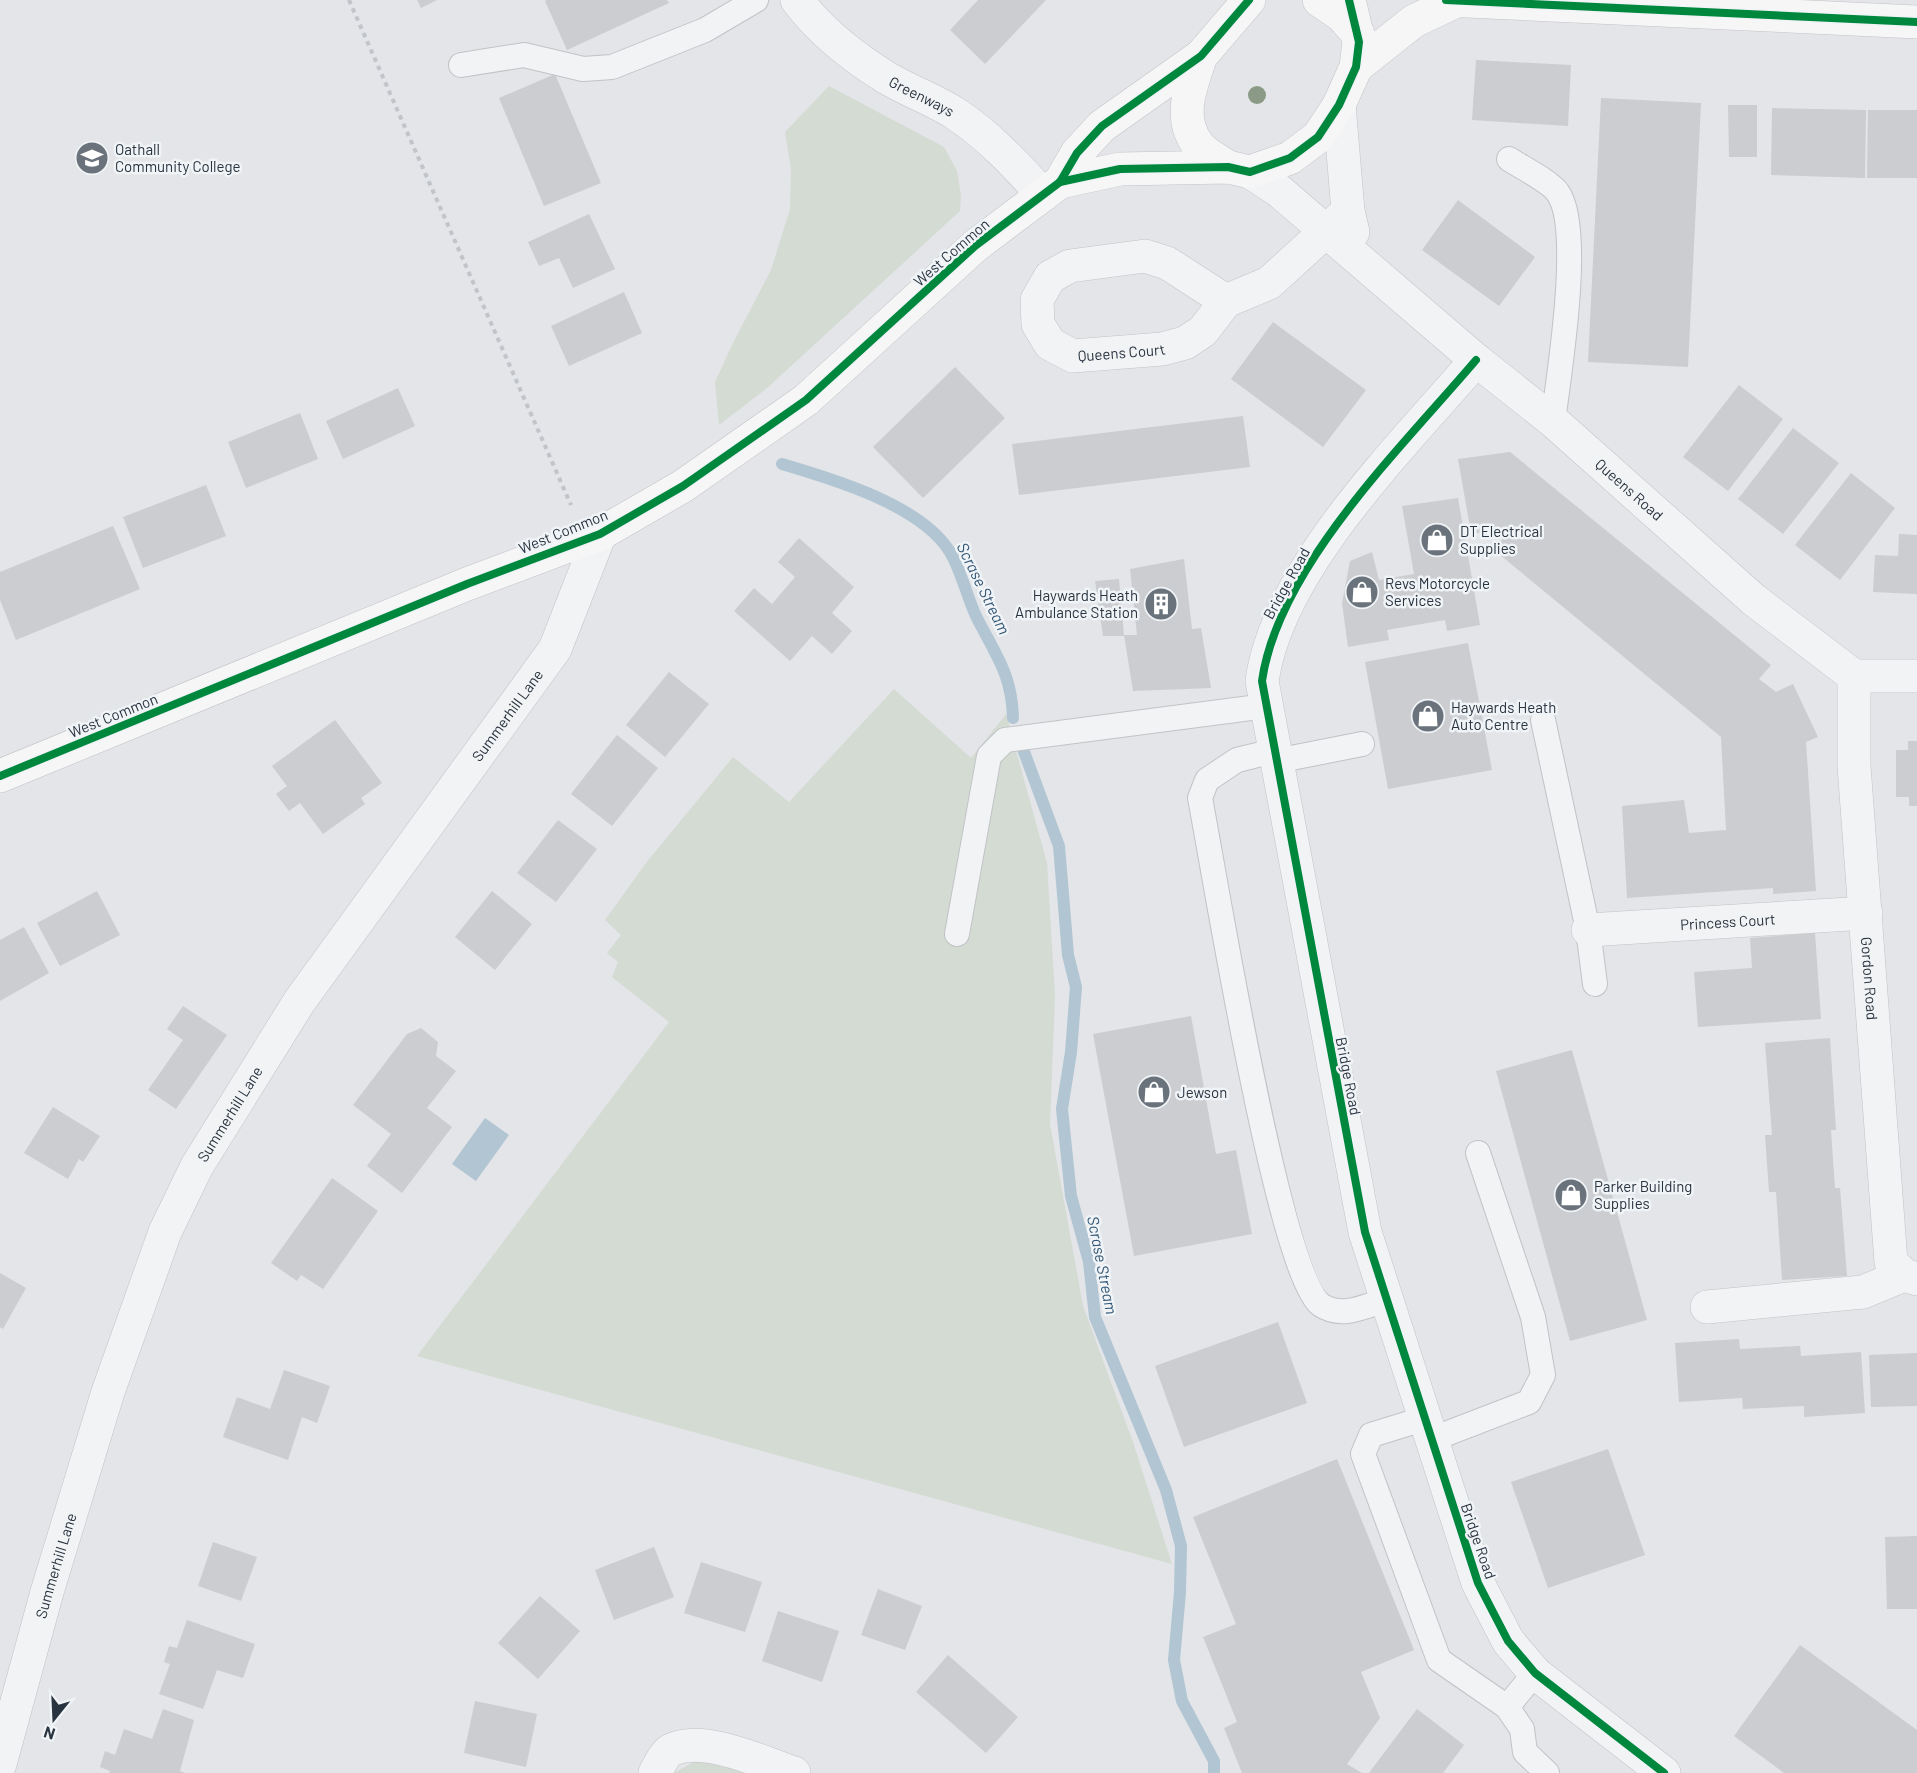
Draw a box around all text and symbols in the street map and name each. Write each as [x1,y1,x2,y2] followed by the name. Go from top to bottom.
[886,72,958,120] street label: Greenways
[74,140,110,176] school or university icon: Oathall Community College
[115,140,241,175] place label: Oathall Community College
[910,214,992,290] street label: West Common
[1077,340,1167,365] street label: Queens Court
[1592,454,1667,524] street label: Queens Road
[516,505,610,557] street label: West Common
[1419,522,1455,558] shop icon: DT Electrical Supplies
[1460,522,1543,557] place label: DT Electrical Supplies
[954,539,1014,637] water label: Scrase Stream
[1259,544,1313,622] street label: Bridge Road
[1344,574,1380,610] shop icon: Revs Motorcycle Services
[1385,574,1490,609] place label: Revs Motorcycle Services
[1015,586,1138,621] place label: Haywards Heath Ambulance Station
[1143,586,1179,622] building icon: Haywards Heath Ambulance Station
[468,666,546,765] street label: Summerhill Lane
[66,689,160,741] street label: West Common
[1410,698,1446,734] shop icon: Haywards Heath Auto Centre
[1451,698,1556,733] place label: Haywards Heath Auto Centre
[1680,910,1776,933] street label: Princess Court
[1858,936,1882,1021] street label: Gordon Road
[1333,1035,1365,1117] street label: Bridge Road
[193,1063,266,1165] street label: Summerhill Lane
[1136,1074,1172,1110] shop icon: Jewson
[1177,1083,1227,1101] place label: Jewson
[1553,1177,1589,1213] shop icon: Parker Building Supplies
[1594,1177,1692,1212] place label: Parker Building Supplies
[1084,1214,1122,1316] water label: Scrase Stream
[1458,1501,1500,1581] street label: Bridge Road
[31,1511,80,1620] street label: Summerhill Lane
[24,1689,84,1749] north arrow
[41,1723,57,1744] text: N

